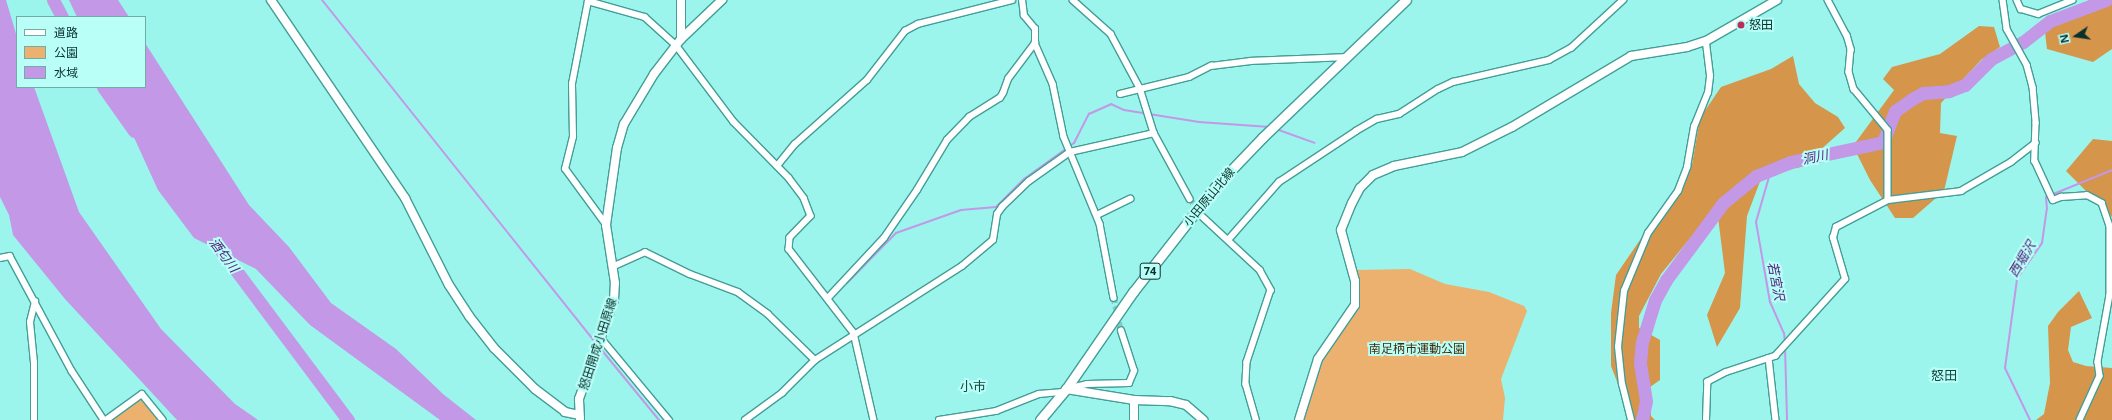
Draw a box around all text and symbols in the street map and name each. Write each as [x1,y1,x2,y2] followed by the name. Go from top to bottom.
[16,16,146,88] legend
[2056,16,2096,56] north arrow
[1749,18,1773,32] place label: 怒田
[1736,20,1746,30] marker: 怒田
[54,24,78,41] text: 道路
[2056,33,2072,45] text: N
[54,44,78,61] text: 公園
[54,64,78,81] text: 水域
[1801,147,1829,167] water label: 洞川
[1180,165,1238,229] street label: 小田原山北線
[206,235,242,275] water label: 酒匂川
[2005,238,2039,280] water label: 西堀沢
[1765,260,1787,302] water label: 若宮沢
[1139,262,1161,280] road number: 74
[576,296,620,392] street label: 怒田開成小田原線
[1369,342,1465,356] park label: 南足柄市運動公園
[1931,367,1957,383] district label: 怒田
[960,378,986,394] district label: 小市

